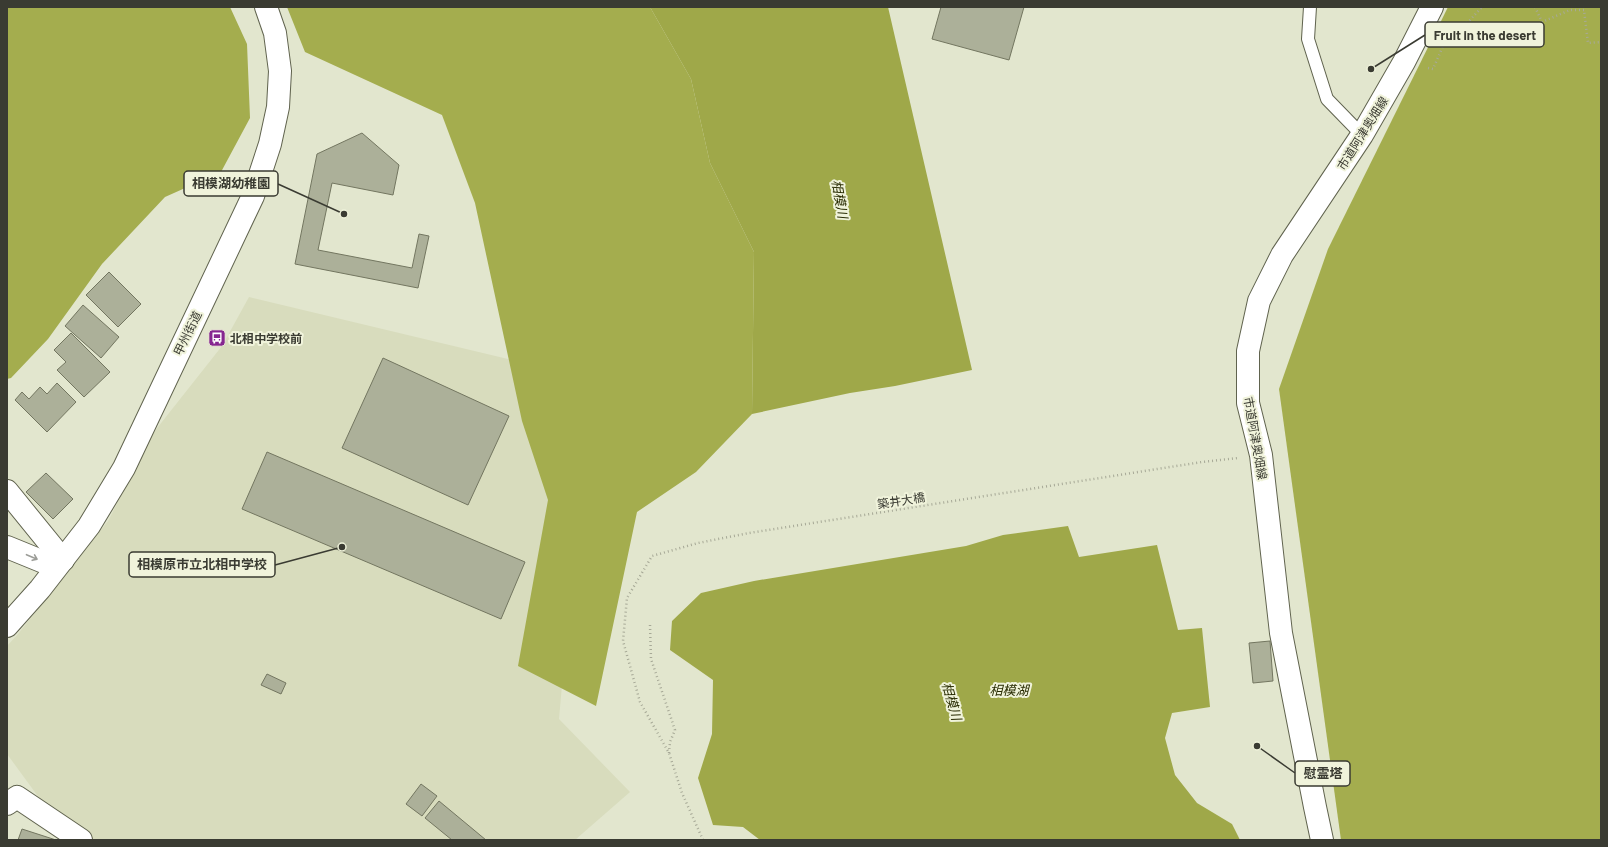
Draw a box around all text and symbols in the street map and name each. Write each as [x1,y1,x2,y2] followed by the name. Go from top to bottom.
[1425,22,1544,47] callout: Fruit in the desert
[1434,27,1536,43] text: Fruit in the desert
[1334,94,1390,172] street label: 市道阿津奥畑線
[184,171,278,196] callout: 相模湖幼稚園
[192,175,270,191] text: 相模湖幼稚園
[829,178,852,222] water label: 相模川
[170,308,204,358] street label: 甲州街道
[207,328,227,348] bus stop icon: 北相中学校前
[230,331,302,345] place label: 北相中学校前
[1242,395,1270,481] street label: 市道阿津奥畑線
[876,489,926,511] street label: 築井大橋
[129,552,275,577] callout: 相模原市立北相中学校
[25,554,37,561] one-way arrow
[137,556,267,572] text: 相模原市立北相中学校
[939,680,966,724] water label: 相模川
[989,682,1030,698] water label: 相模湖
[1295,761,1350,786] callout: 慰霊塔
[1303,765,1343,781] text: 慰霊塔

